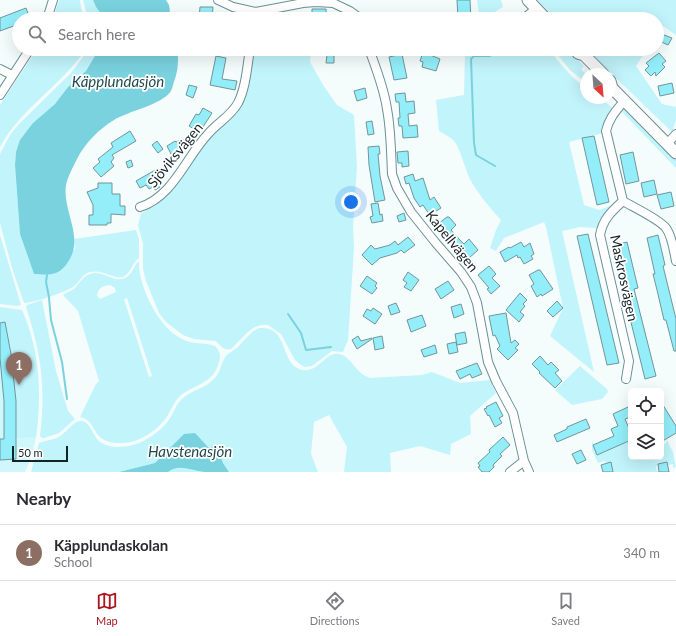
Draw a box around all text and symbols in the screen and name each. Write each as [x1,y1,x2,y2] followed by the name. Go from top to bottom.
[12,12,664,56] search box
[26,23,48,45] icon: search
[58,25,135,43] text: Search here
[580,68,616,104] north arrow
[72,72,164,90] water label: Käpplundasjön
[143,119,206,191] street label: Sjöviksvägen
[341,192,361,212] your location
[422,206,482,275] street label: Kapellvägen
[607,233,642,323] street label: Maskrosvägen
[6,352,32,385] pin: 1
[628,388,664,460] map controls
[628,388,664,424] button: locate
[628,424,664,460] button: layers
[148,442,232,460] water label: Havstenasjön
[12,444,68,463] scale bar
[18,446,43,459] text: 50 m
[16,488,71,509] text: Nearby
[54,536,168,554] text: Käpplundaskolan
[25,545,33,561] text: 1
[623,545,660,561] text: 340 m
[54,554,92,570] text: School
[96,590,118,627] tab: Map
[310,590,359,627] tab: Directions
[551,590,580,627] tab: Saved

